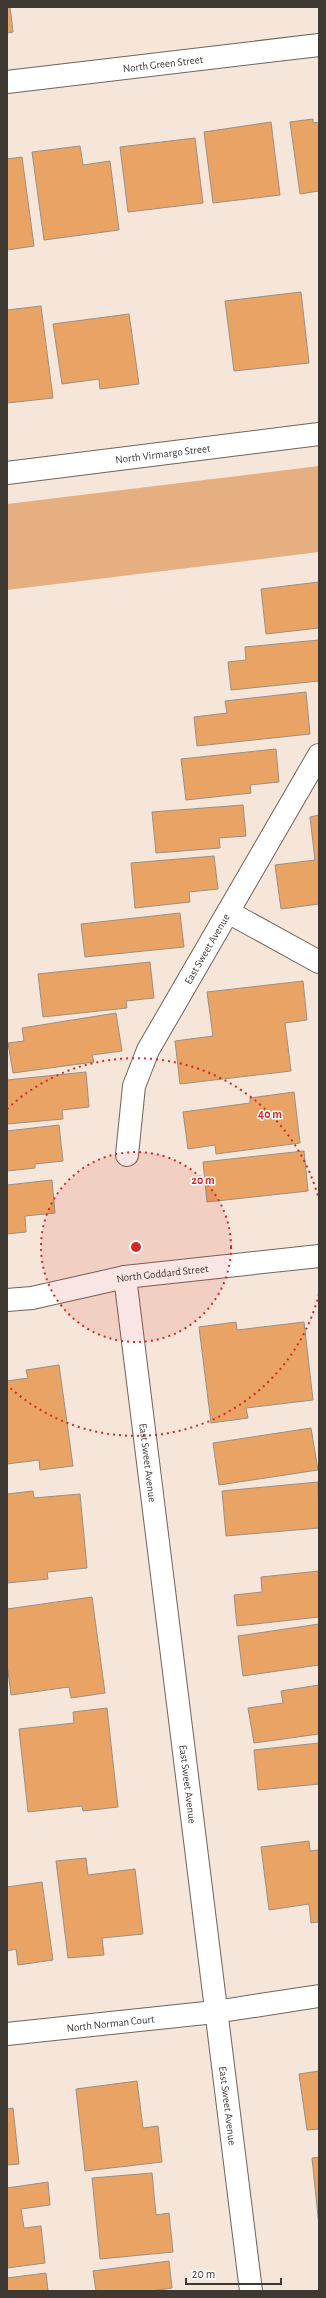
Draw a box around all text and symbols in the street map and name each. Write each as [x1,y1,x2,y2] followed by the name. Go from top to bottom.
[122,53,204,74] street label: North Green Street
[115,442,211,465] street label: North Virmargo Street
[182,912,231,986] street label: East Sweet Avenue
[258,1108,282,1120] text: 40 m
[191,1174,215,1186] text: 20 m
[129,1240,143,1254] centre of rings
[115,1262,209,1284] street label: North Goddard Street
[138,1422,158,1503] street label: East Sweet Avenue
[178,1744,198,1824] street label: East Sweet Avenue
[66,2013,155,2033] street label: North Norman Court
[218,2066,238,2146] street label: East Sweet Avenue
[186,2260,281,2286] scale bar
[192,2268,215,2280] text: 20 m

